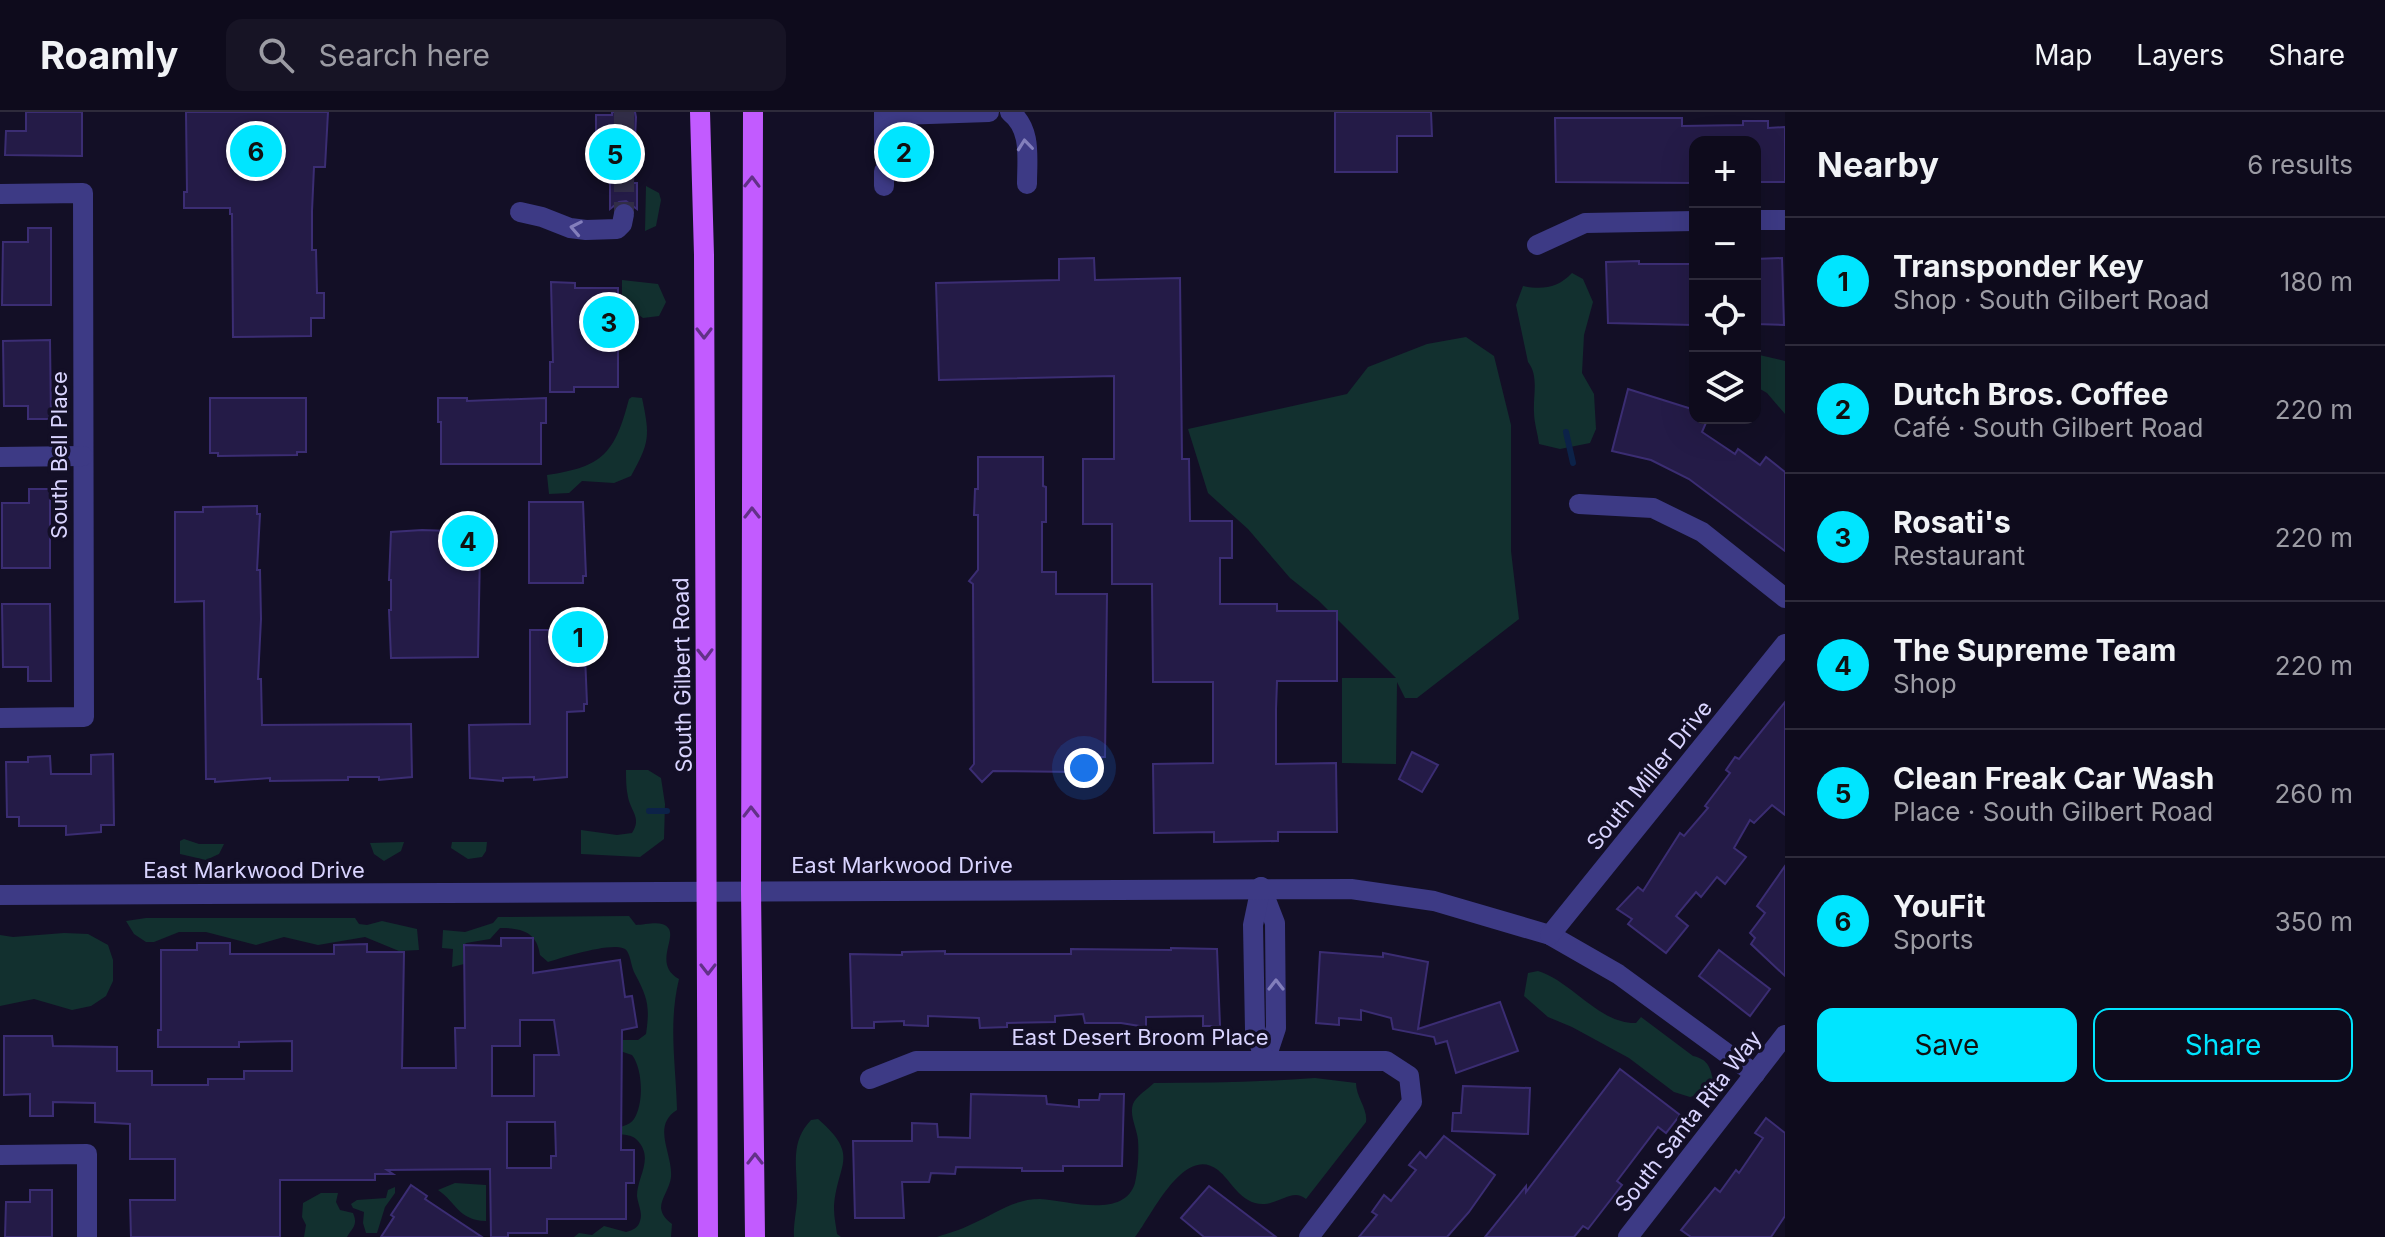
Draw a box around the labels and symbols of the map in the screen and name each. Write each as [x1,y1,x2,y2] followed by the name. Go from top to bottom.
[230,121,282,181] pin: 6
[878,122,930,182] pin: 2
[589,124,641,184] pin: 5
[1017,139,1034,152] one-way arrow
[744,175,761,188] one-way arrow
[569,220,582,237] one-way arrow
[583,292,635,352] pin: 3
[695,327,713,340] one-way arrow
[46,371,72,539] street label: South Bell Place
[743,506,761,519] one-way arrow
[442,511,494,571] pin: 4
[667,577,697,773] street label: South Gilbert Road
[552,607,604,667] pin: 1
[696,648,714,661] one-way arrow
[1581,695,1717,855] street label: South Miller Drive
[1064,748,1104,788] your location
[742,805,760,818] one-way arrow
[791,852,1013,878] street label: East Markwood Drive
[143,857,365,883] street label: East Markwood Drive
[699,963,717,976] one-way arrow
[1267,978,1285,991] one-way arrow
[1011,1024,1269,1050] street label: East Desert Broom Place
[1609,1025,1767,1217] street label: South Santa Rita Way
[746,1152,764,1165] one-way arrow

